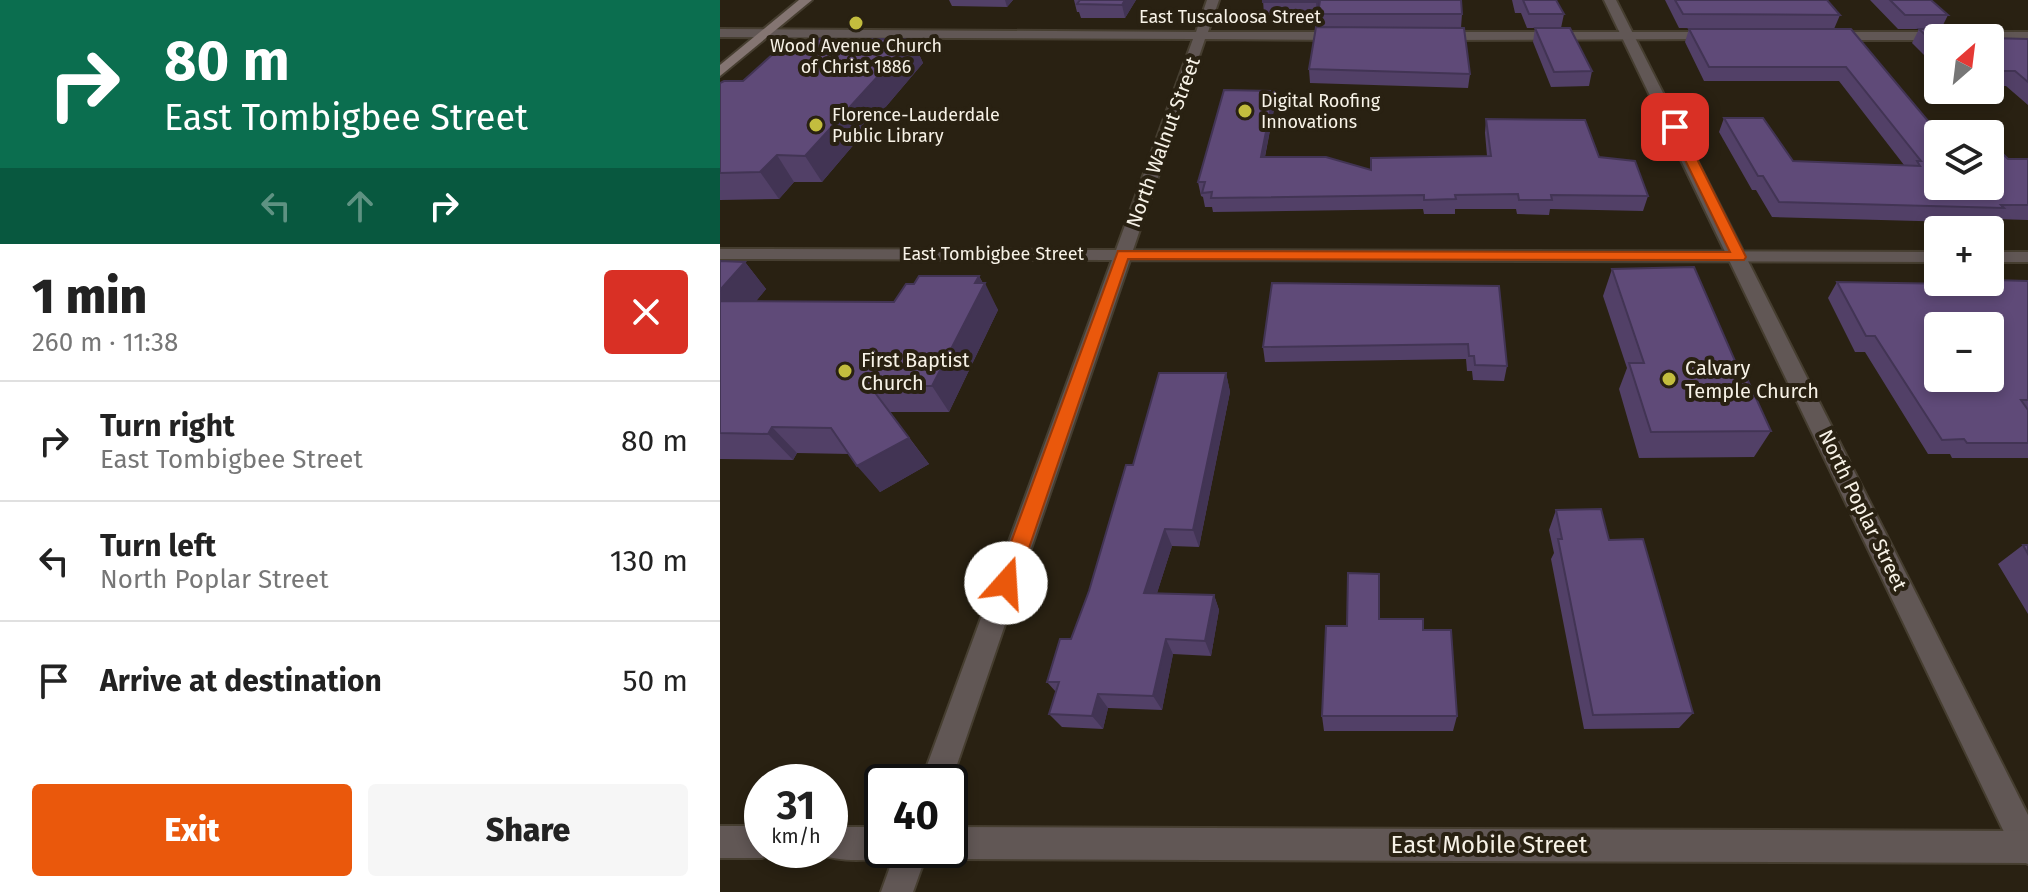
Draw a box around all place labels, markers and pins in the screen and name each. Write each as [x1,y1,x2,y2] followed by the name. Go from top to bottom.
[847,14,865,32] marker: Wood Avenue Church of Christ 1886
[770,35,942,78] place label: Wood Avenue Church of Christ 1886
[1261,90,1381,133] place label: Digital Roofing Innovations
[1641,93,1709,161] pin
[1236,102,1254,120] marker: Digital Roofing Innovations
[832,104,1000,147] place label: Florence-Lauderdale Public Library
[807,116,825,134] marker: Florence-Lauderdale Public Library
[861,348,970,395] place label: First Baptist Church
[1685,356,1819,403] place label: Calvary Temple Church
[836,362,854,380] marker: First Baptist Church
[1660,370,1678,388] marker: Calvary Temple Church

